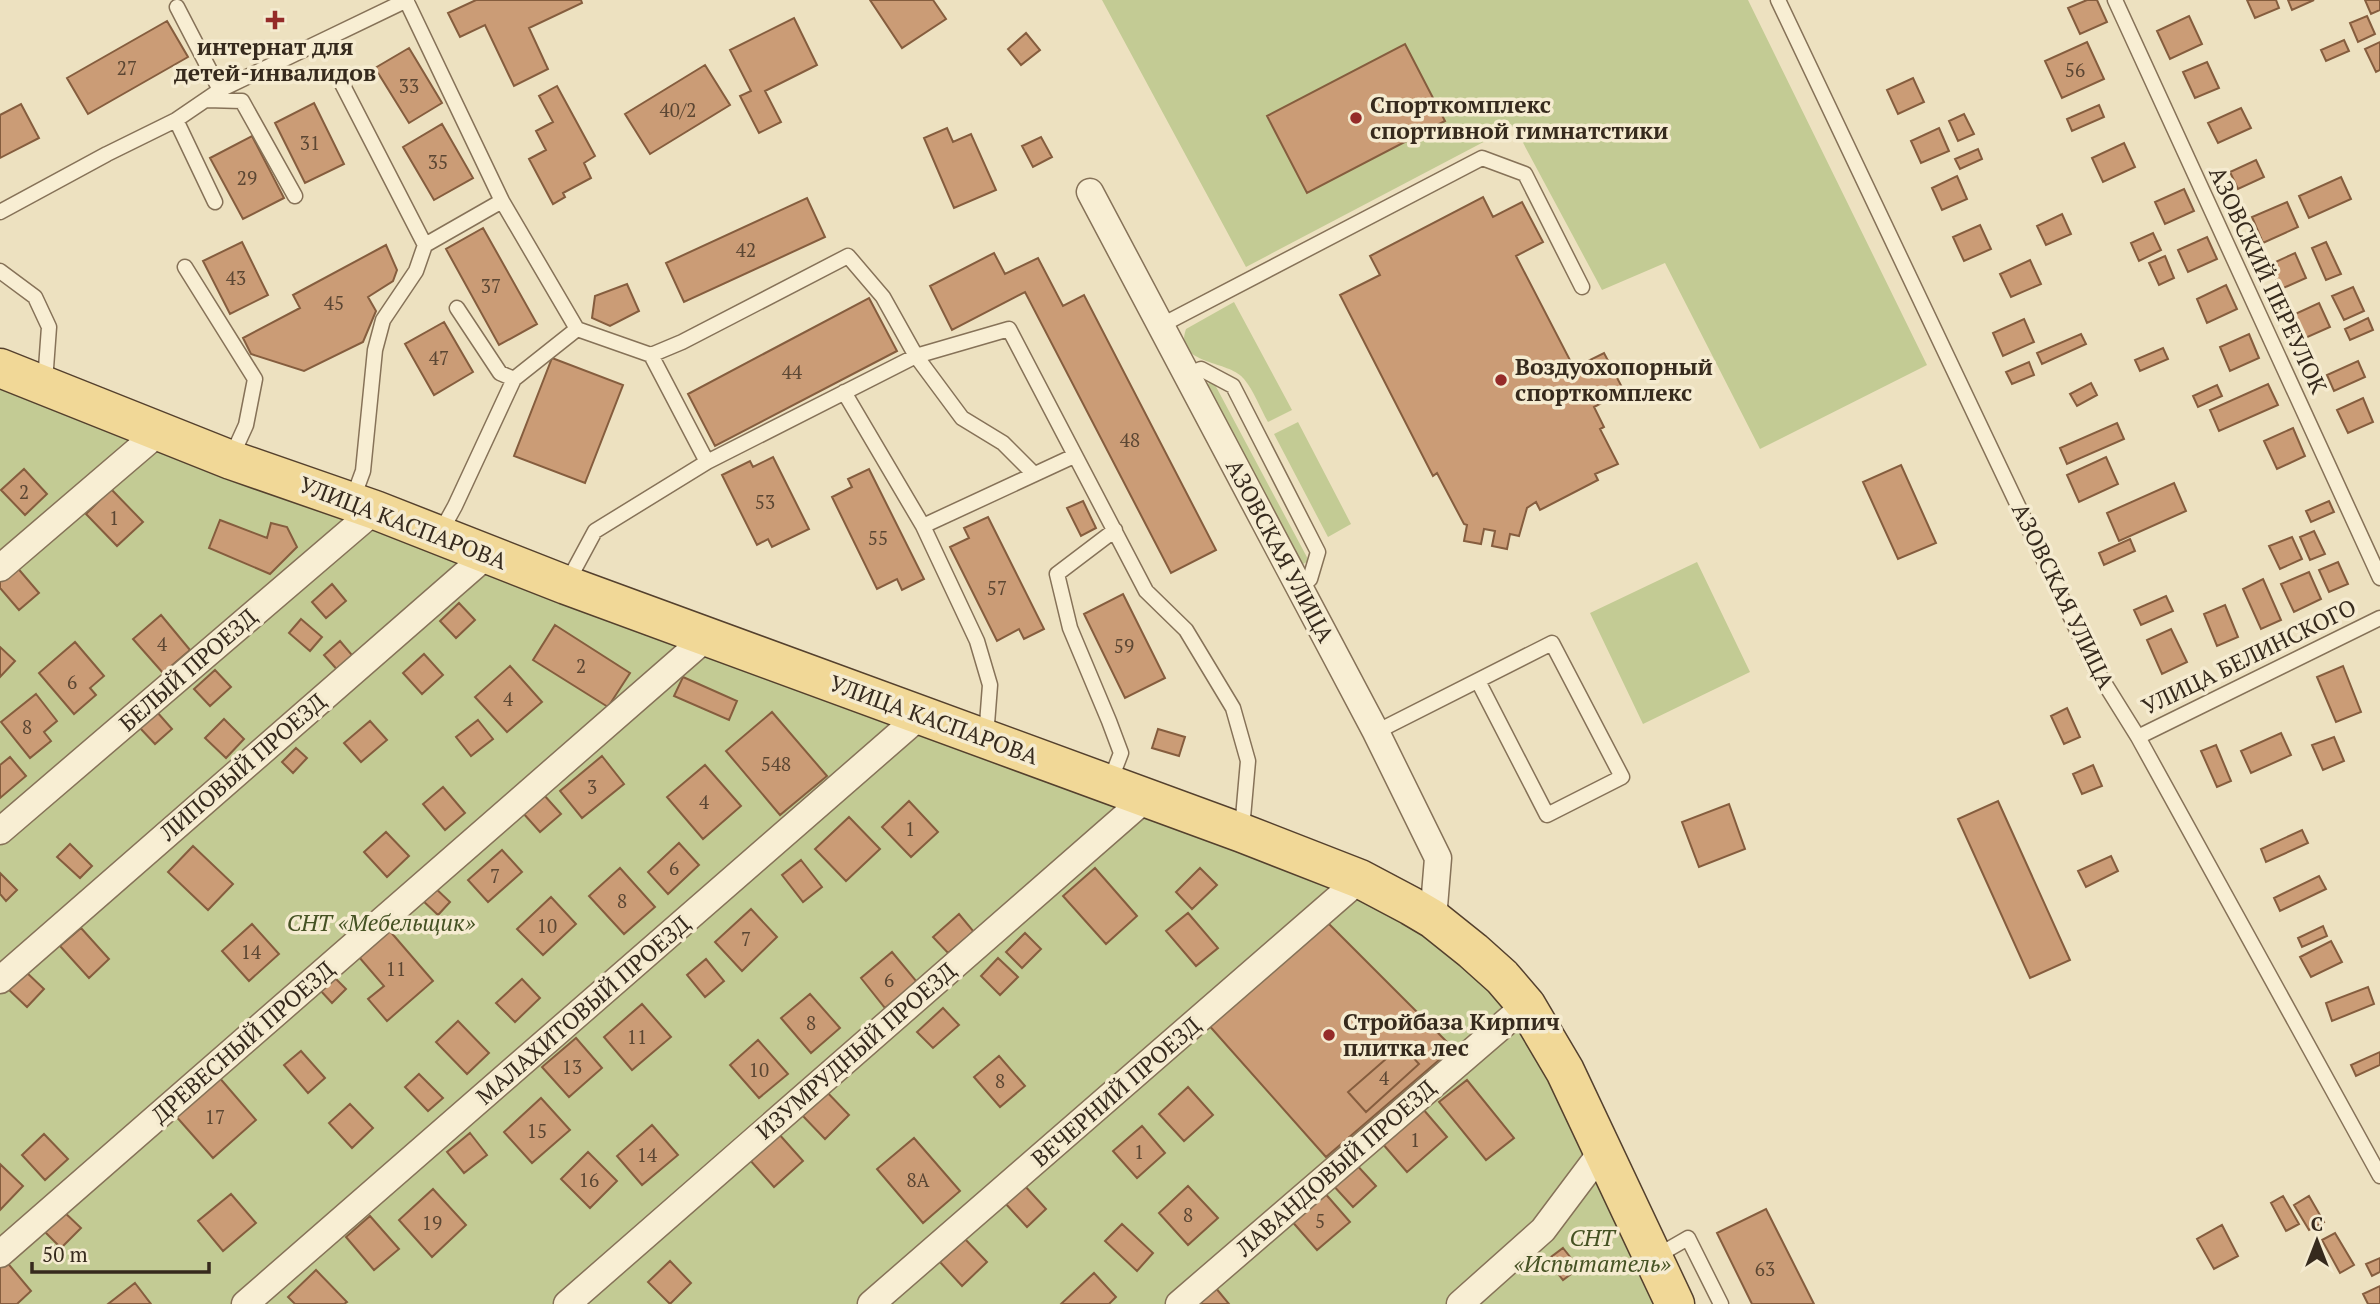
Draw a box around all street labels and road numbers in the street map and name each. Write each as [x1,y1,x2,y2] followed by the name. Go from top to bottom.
[2202,161,2335,398] street label: АЗОВСКИЙ ПЕРЕУЛОК
[1219,454,1342,648] street label: АЗОВСКАЯ УЛИЦА
[295,469,512,577] street label: УЛИЦА КАСПАРОВА
[2005,498,2122,694] street label: АЗОВСКАЯ УЛИЦА
[2137,591,2361,722] street label: УЛИЦА БЕЛИНСКОГО
[112,601,263,738] street label: БЕЛЫЙ ПРОЕЗД
[825,667,1043,772] street label: УЛИЦА КАСПАРОВА
[152,686,332,848] street label: ЛИПОВЫЙ ПРОЕЗД
[469,908,696,1111] street label: МАЛАХИТОВЫЙ ПРОЕЗД
[145,953,341,1130] street label: ДРЕВЕСНЫЙ ПРОЕЗД
[749,955,962,1146] street label: ИЗУМРУДНЫЙ ПРОЕЗД
[1025,1009,1207,1174] street label: ВЕЧЕРНИЙ ПРОЕЗД
[1228,1072,1442,1264] street label: ЛАВАНДОВЫЙ ПРОЕЗД

